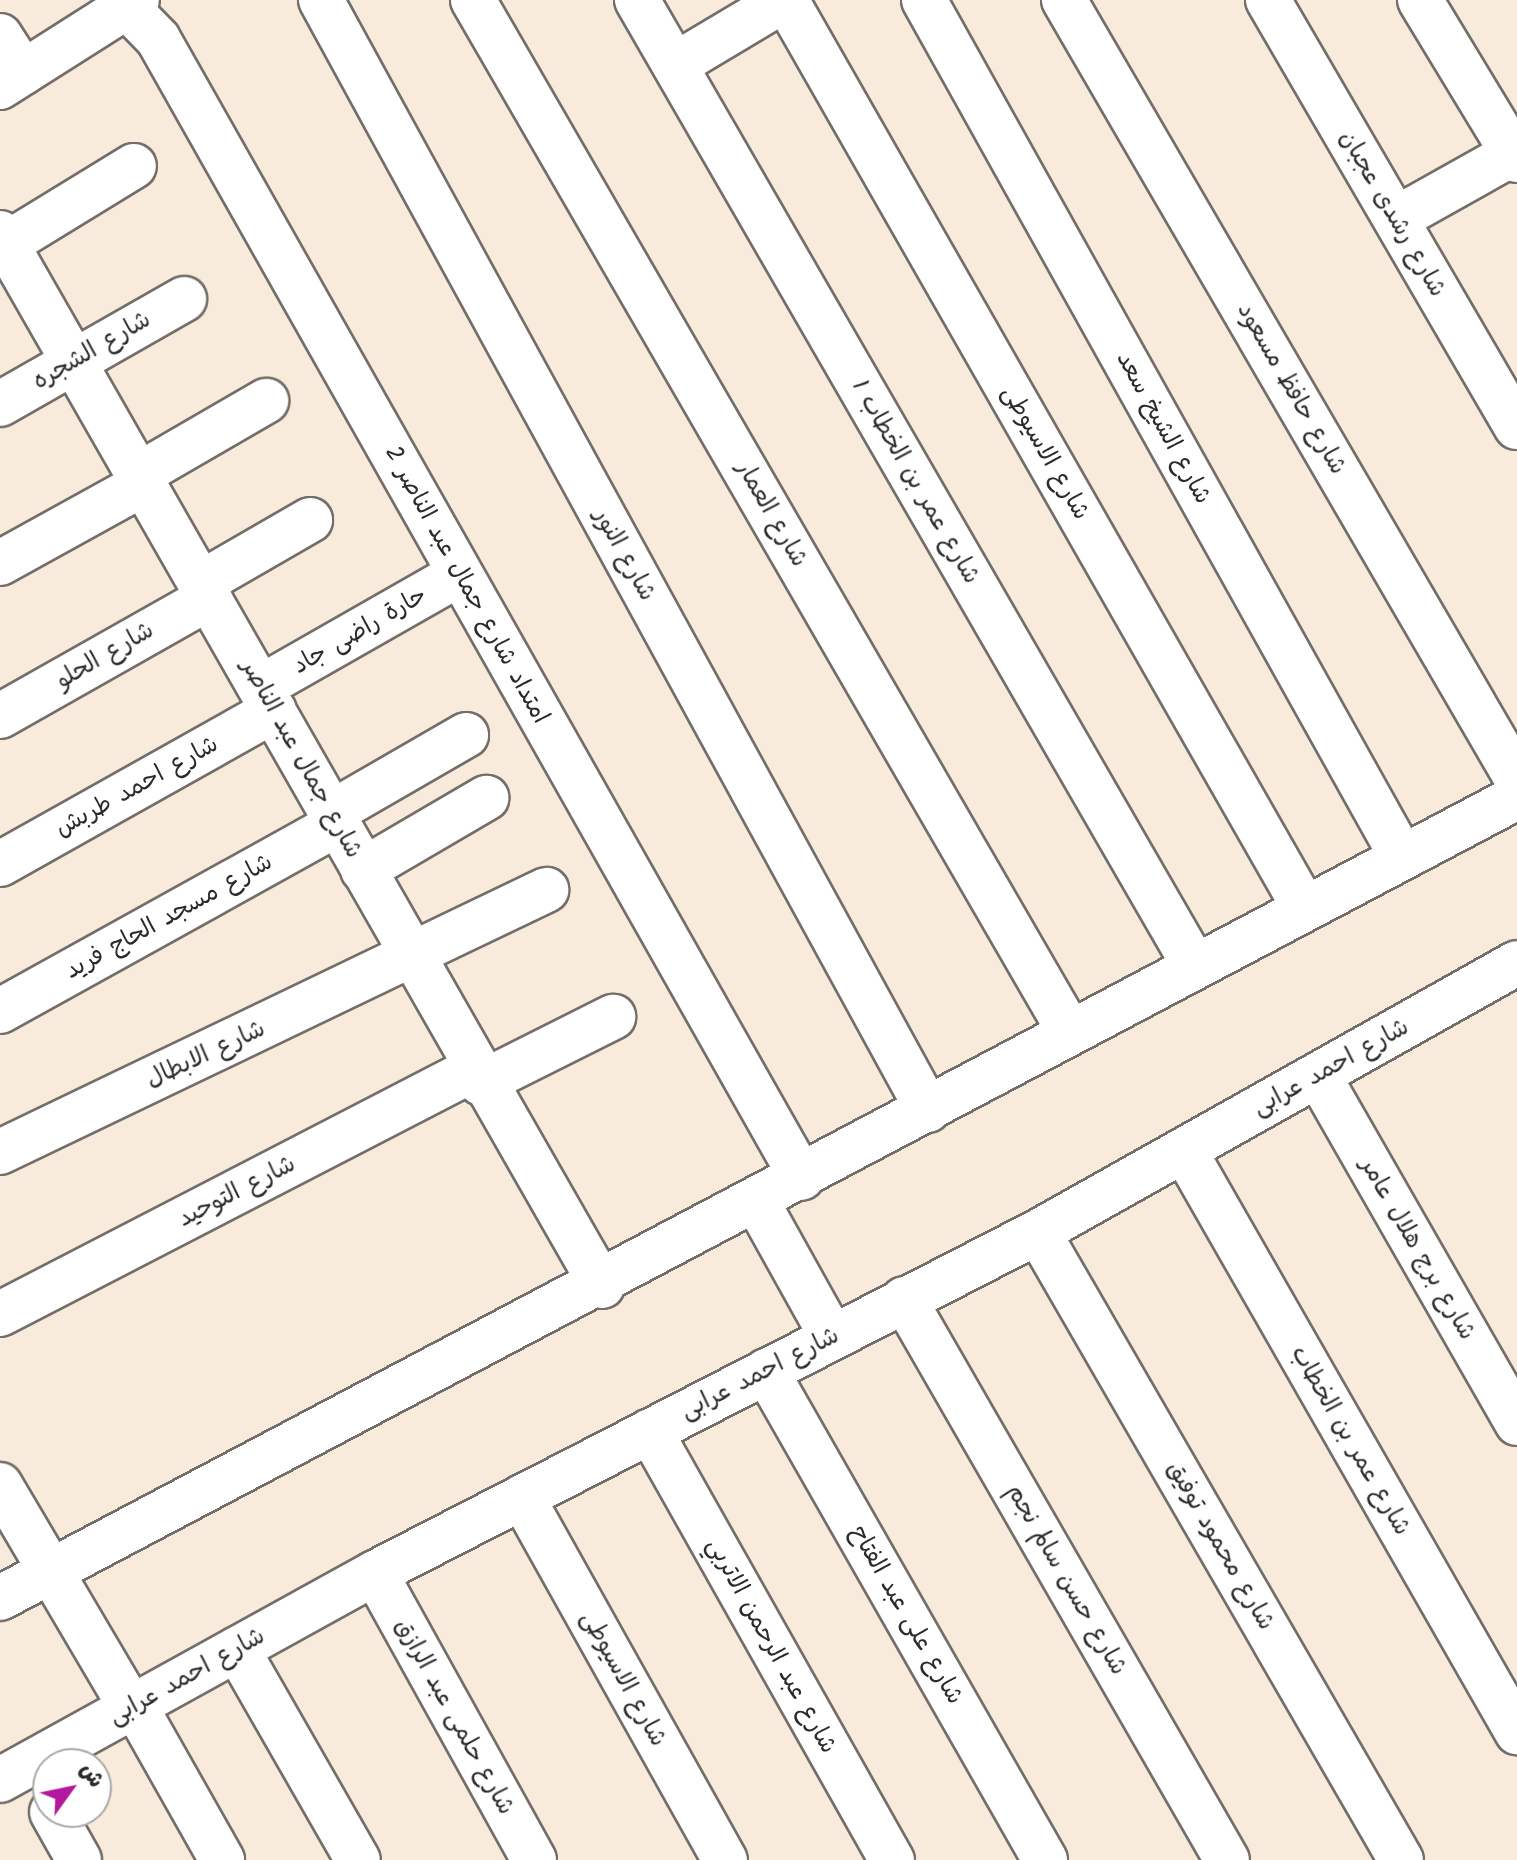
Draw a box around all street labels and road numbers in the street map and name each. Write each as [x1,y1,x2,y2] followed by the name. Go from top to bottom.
[1333,126,1451,302] street label: شارع رشدى عجبان
[1230,298,1352,480] street label: شارع حافظ مسعود
[28,306,156,396] street label: شارع الشجره
[1109,347,1217,509] street label: شارع الشيخ سعد
[845,375,985,589] street label: شارع عمر بن الخطاب 1
[995,381,1095,525] street label: شارع الاسيوطى
[377,441,555,729] street label: امتداد شارع جمال عبد الناصر 2
[729,456,813,572] street label: شارع العمار
[587,504,661,606] street label: شارع النور
[288,581,432,681] street label: حارة راضى جاد
[51,616,159,696] street label: شارع الحلو
[234,654,368,864] street label: شارع جمال عبد الناصر
[50,730,224,844] street label: شارع احمد طربش
[60,848,278,986] street label: شارع مسجد الحاج فريد
[1248,1013,1414,1123] street label: شارع احمد عرابى
[142,1015,270,1095] street label: شارع الابطال
[174,1150,300,1234] street label: شارع التوحيد
[1353,1153,1481,1345] street label: شارع برج هلال عامر
[676,1322,844,1426] street label: شارع احمد عرابى
[1284,1341,1416,1541] street label: شارع عمر بن الخطاب
[1160,1456,1280,1636] street label: شارع محمود توفيق
[1000,1480,1132,1680] street label: شارع حسن سالم نجم
[843,1520,969,1710] street label: شارع على عبد الفتاح
[700,1533,842,1759] street label: شارع عبد الرحمن الاتربي
[574,1606,672,1752] street label: شارع الاسيوطى
[388,1614,520,1820] street label: شارع حلمى عبد الرازق
[104,1622,270,1732] street label: شارع احمد عرابى

